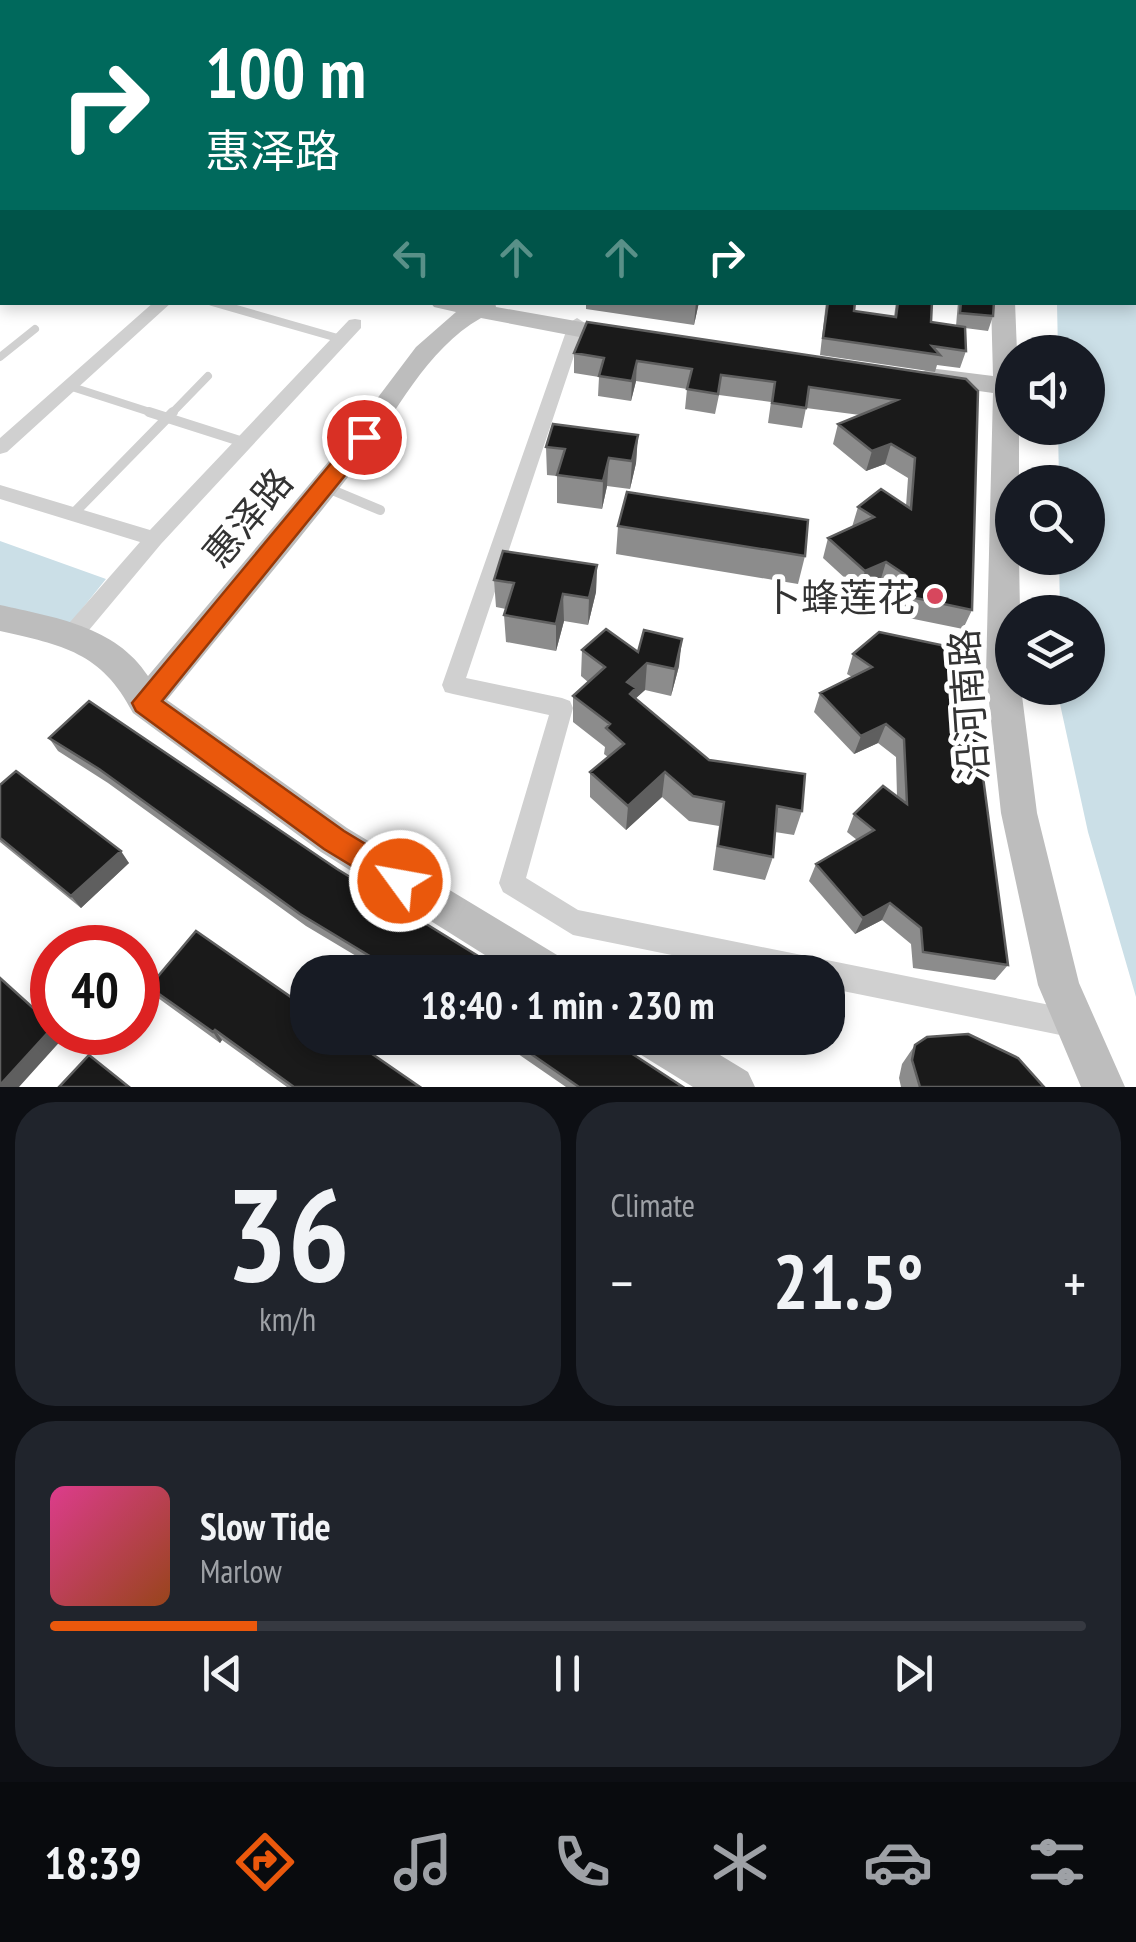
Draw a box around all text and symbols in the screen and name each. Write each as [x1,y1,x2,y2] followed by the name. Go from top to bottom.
[205,27,366,117] text: 100 m
[40,40,170,170] icon: right
[205,121,340,179] text: 惠泽路
[384,230,439,285] icon: left
[489,230,544,285] icon: ahead
[594,230,649,285] icon: ahead
[699,230,754,285] icon: right
[995,335,1105,705] map controls
[995,335,1105,445] button: sound
[322,395,407,480] pin
[337,410,392,465] icon: arrive
[192,458,302,576] street label: 惠泽路
[995,465,1105,575] button: search
[763,572,915,621] place label: 卜蜂莲花
[924,585,946,607] marker: 卜蜂莲花
[995,595,1105,705] button: layers
[938,627,998,783] street label: 沿河南路
[348,829,452,933] position arrow
[30,925,160,1055] speed limit sign: 40
[421,980,714,1029] text: 18:40 · 1 min · 230 m
[226,1149,350,1317] text: 36
[611,1184,695,1226] text: Climate
[773,1233,924,1330] text: 21.5°
[611,1247,633,1318] text: −
[1063,1247,1086,1318] text: +
[259,1298,316,1340] text: km/h
[200,1501,331,1550] text: Slow Tide
[200,1550,282,1592] text: Marlow
[195,1646,250,1701] icon: previous
[540,1646,595,1701] icon: pause
[886,1646,941,1701] icon: next
[230,1827,300,1897] icon: directions
[388,1827,458,1897] icon: music
[547,1827,617,1897] icon: phone
[705,1827,775,1897] icon: climate
[863,1827,933,1897] icon: car
[1022,1827,1092,1897] icon: filters
[44,1833,142,1891] text: 18:39

